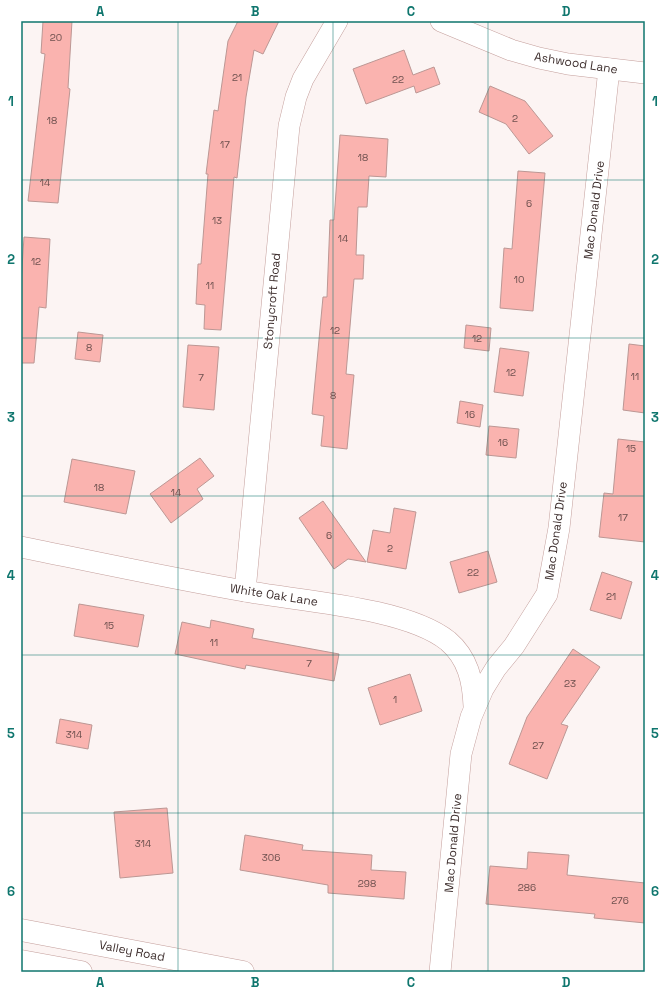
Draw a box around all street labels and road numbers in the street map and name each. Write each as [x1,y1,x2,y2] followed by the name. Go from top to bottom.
[533,49,619,77] street label: Ashwood Lane
[580,160,608,260] street label: Mac Donald Drive
[260,252,284,350] street label: Stonycroft Road
[541,481,571,581] street label: Mac Donald Drive
[229,580,319,610] street label: White Oak Lane
[441,793,465,893] street label: Mac Donald Drive
[98,937,166,965] street label: Valley Road

